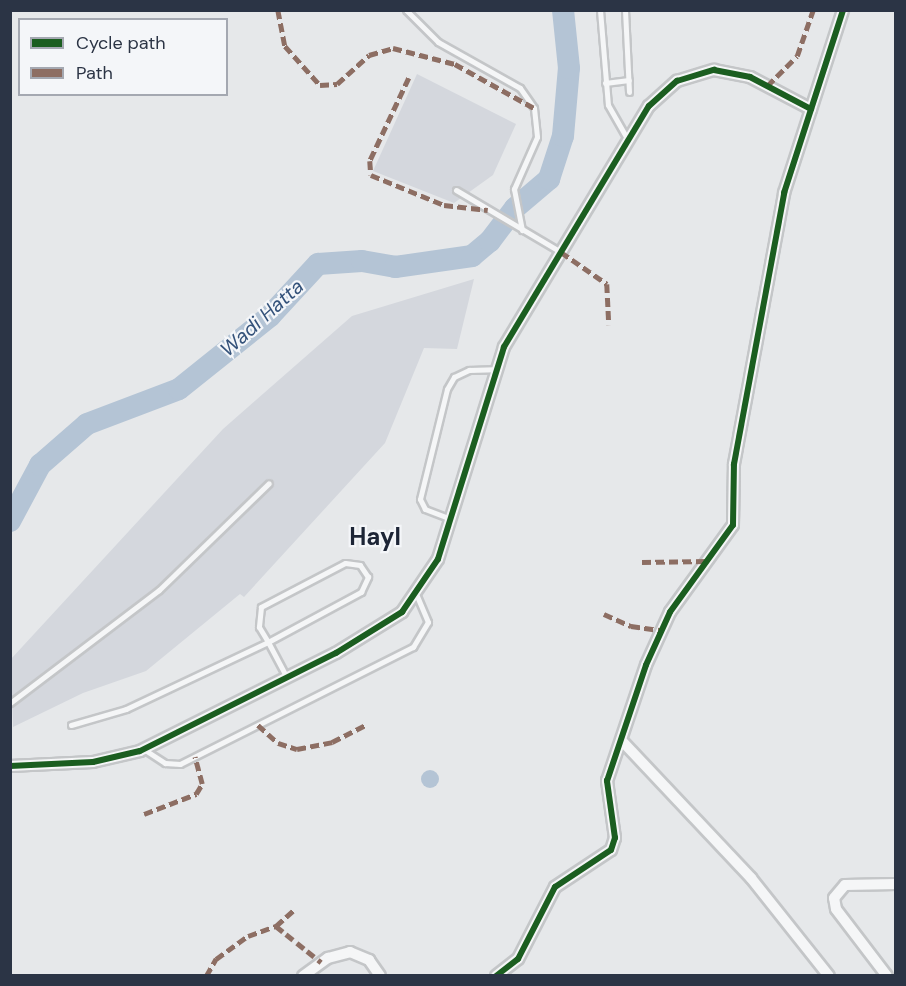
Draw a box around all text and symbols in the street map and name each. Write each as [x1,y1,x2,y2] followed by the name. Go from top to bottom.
[18,18,228,96] legend
[76,31,166,55] text: Cycle path
[76,61,113,85] text: Path
[215,274,309,362] water label: Wadi Hatta
[349,523,401,551] district label: Hayl

